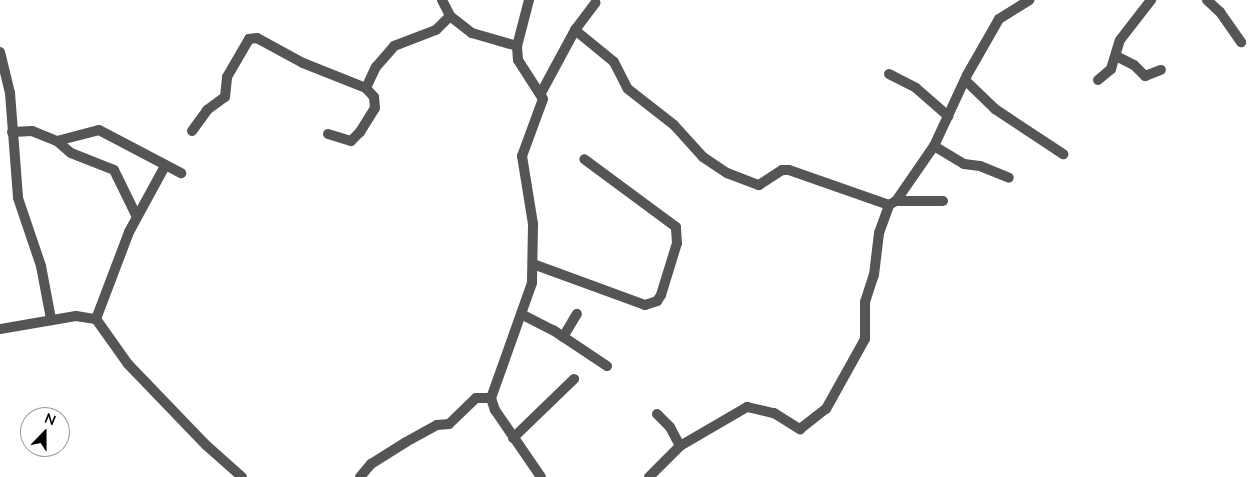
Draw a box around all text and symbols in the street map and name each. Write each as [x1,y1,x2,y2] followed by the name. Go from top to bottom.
[20,407,70,457] north arrow
[42,409,59,429] text: N

